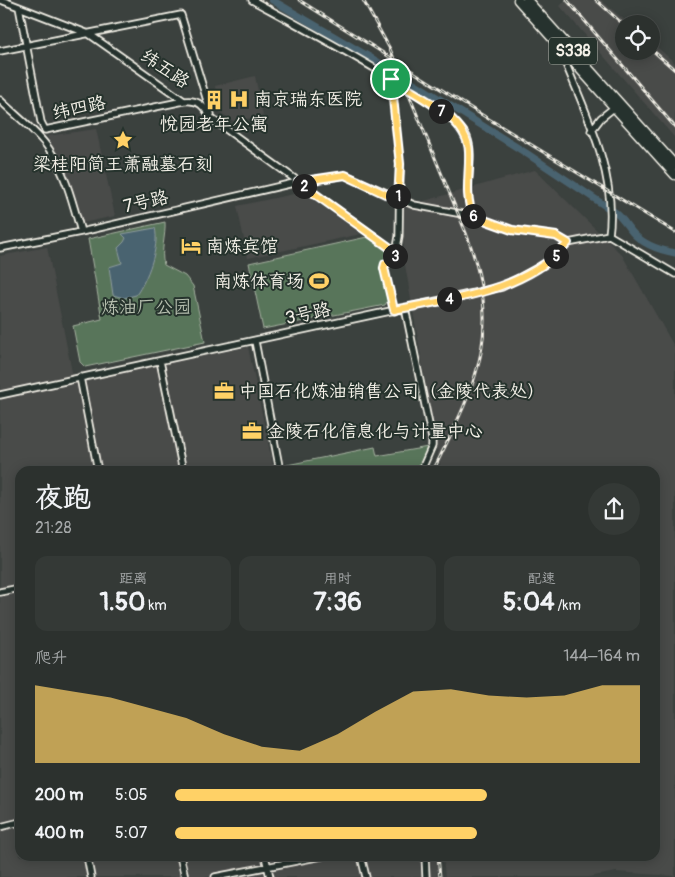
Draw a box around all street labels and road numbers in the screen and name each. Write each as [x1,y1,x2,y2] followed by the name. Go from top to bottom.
[549,37,597,64] road number: S338
[136,44,194,94] street label: 纬五路
[50,91,108,125] street label: 纬四路
[121,186,171,218] street label: 7号路
[283,298,333,330] street label: 3号路

